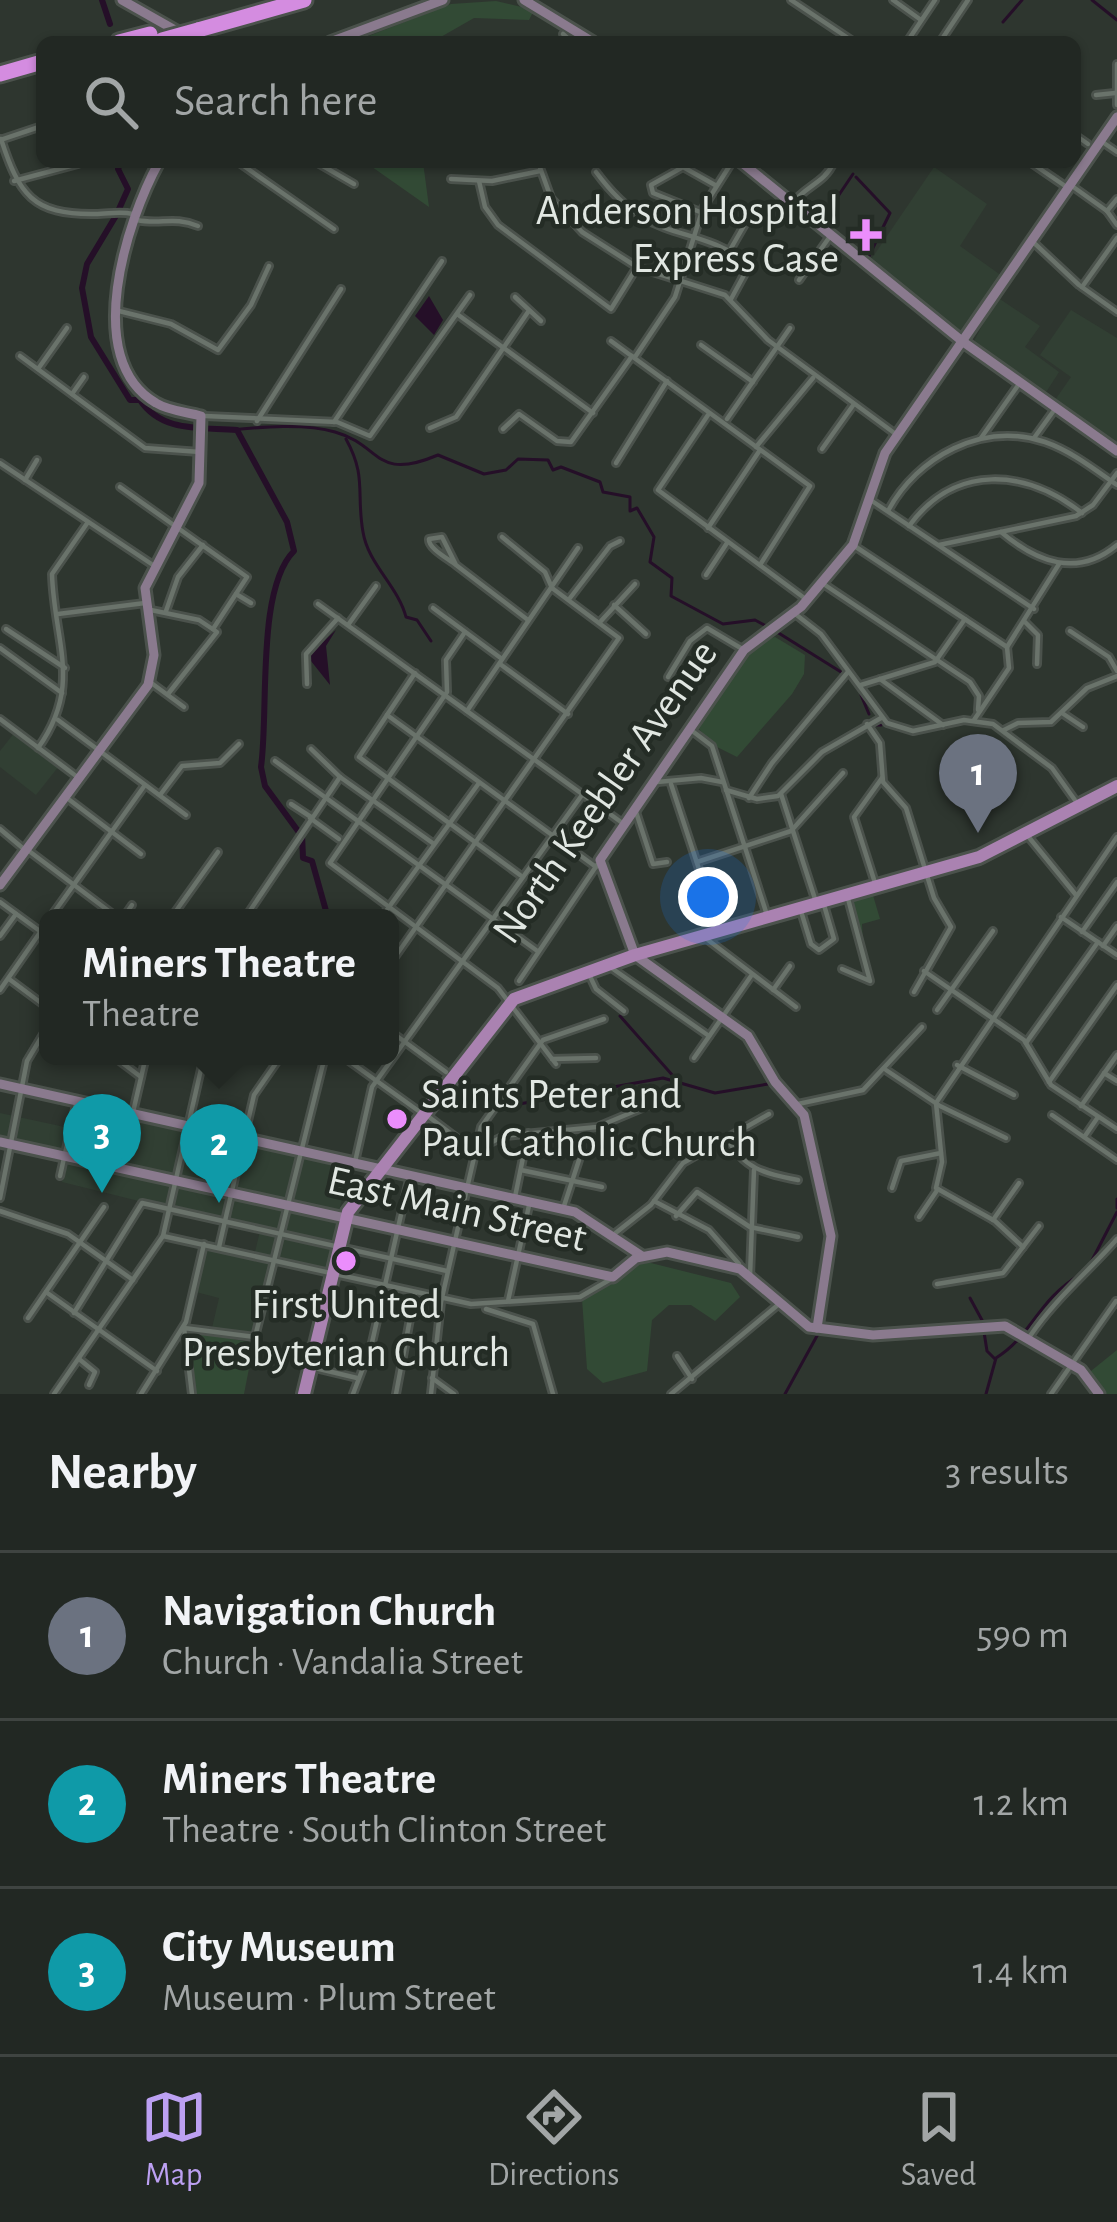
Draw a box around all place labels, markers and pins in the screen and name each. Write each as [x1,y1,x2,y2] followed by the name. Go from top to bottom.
[536,190,839,280] place label: Anderson Hospital Express Case
[850,219,882,251] marker: Anderson Hospital Express Case
[939,734,1017,833] pin: 1
[421,1074,757,1164] place label: Saints Peter and Paul Catholic Church
[63,1094,141,1193] pin: 3
[180,1104,258,1203] pin: 2
[384,1106,410,1132] marker: Saints Peter and Paul Catholic Church
[333,1248,359,1274] marker: First United Presbyterian Church
[182,1284,510,1374] place label: First United Presbyterian Church

